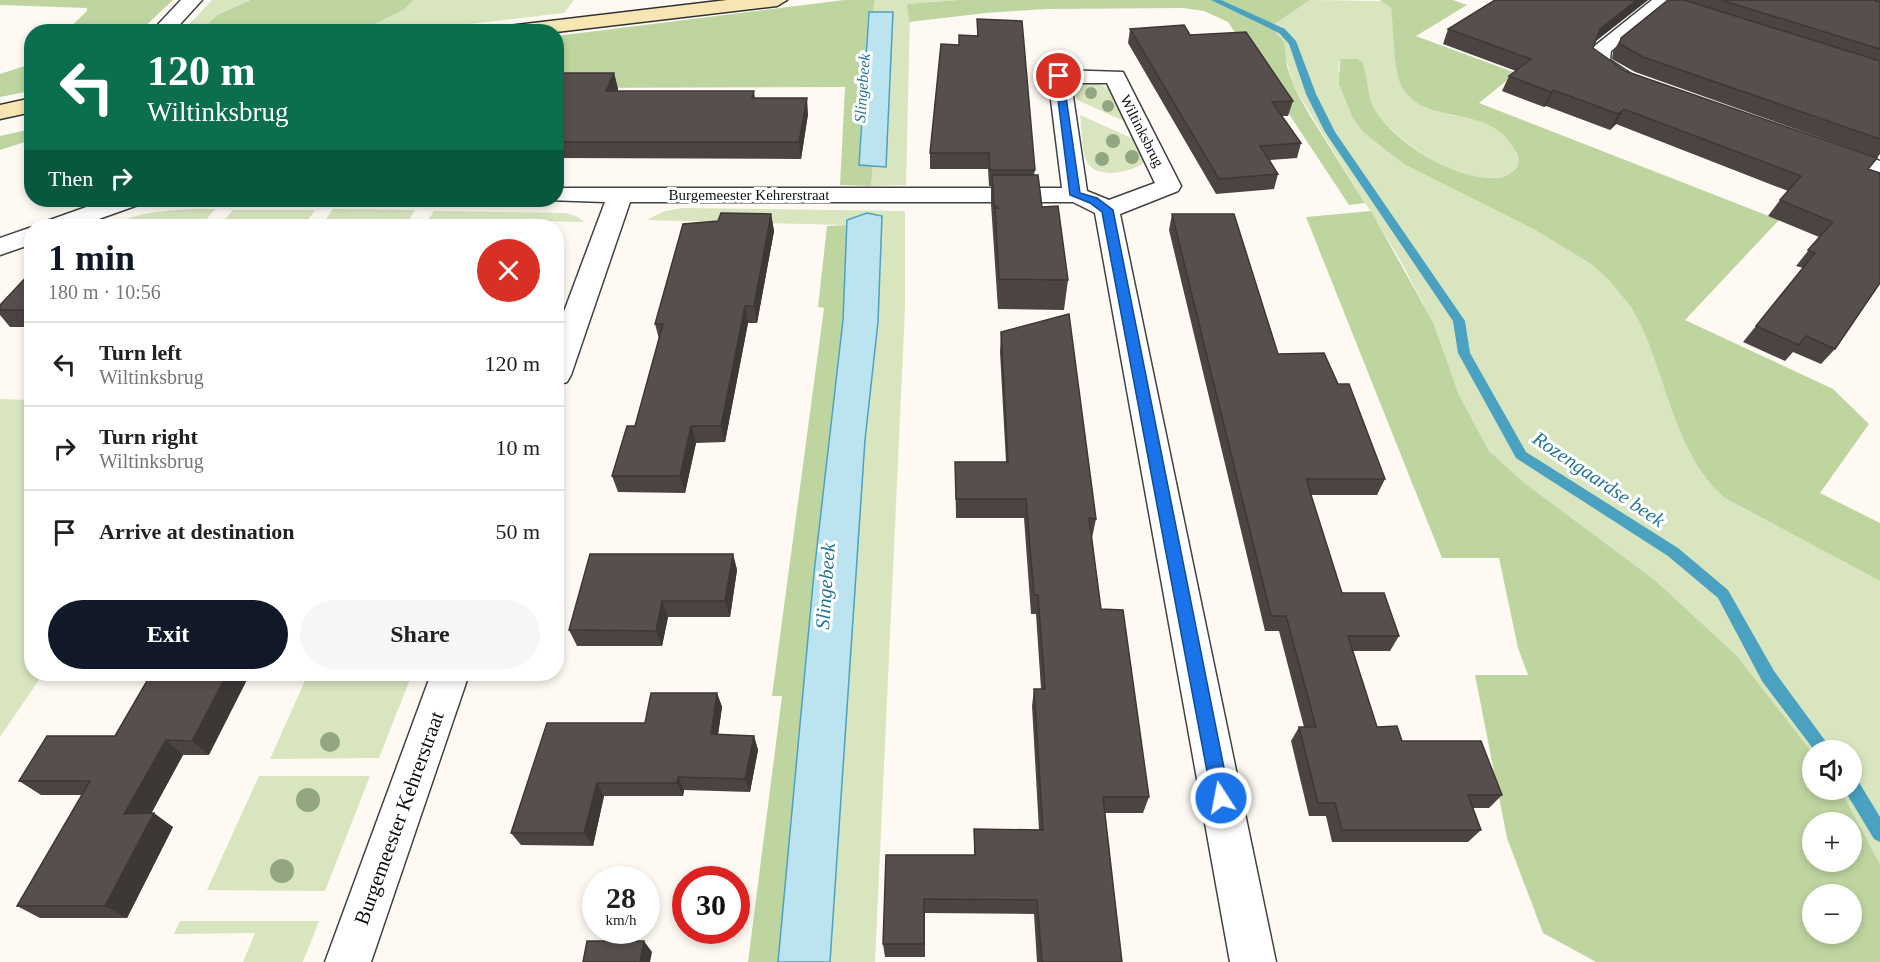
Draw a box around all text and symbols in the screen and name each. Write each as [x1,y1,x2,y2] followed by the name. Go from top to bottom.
[48,48,126,126] icon: left
[147,48,256,94] text: 120 m
[1033,50,1084,101] pin
[851,52,874,123] water label: Slingebeek
[1042,59,1075,92] icon: arrive
[1117,92,1167,170] street label: Wiltinksbrug
[147,97,288,127] text: Wiltinksbrug
[105,162,138,195] icon: right
[48,166,93,191] text: Then
[669,187,830,203] street label: Burgemeester Kehrerstraat
[48,238,135,278] text: 1 min
[477,239,540,302] button: close
[48,281,161,303] text: 180 m · 10:56
[99,340,182,365] text: Turn left
[48,348,81,381] icon: left
[484,351,540,376] text: 120 m
[99,366,204,388] text: Wiltinksbrug
[99,424,198,449] text: Turn right
[1528,426,1670,533] water label: Rozengaardse beek
[48,432,81,465] icon: right
[495,435,540,460] text: 10 m
[99,450,204,472] text: Wiltinksbrug
[48,516,81,549] icon: arrive
[99,519,295,544] text: Arrive at destination
[495,519,540,544] text: 50 m
[811,541,840,630] water label: Slingebeek
[48,600,288,669] button: Exit
[300,600,540,669] button: Share
[349,708,449,928] street label: Burgemeester Kehrerstraat
[1802,740,1862,944] map controls
[1802,740,1862,800] button: sound
[1189,766,1253,830] position arrow
[1802,812,1862,872] button: +
[672,866,750,944] speed limit sign: 30
[606,881,636,914] text: 28
[1802,884,1862,944] button: −
[606,912,636,928] text: km/h

